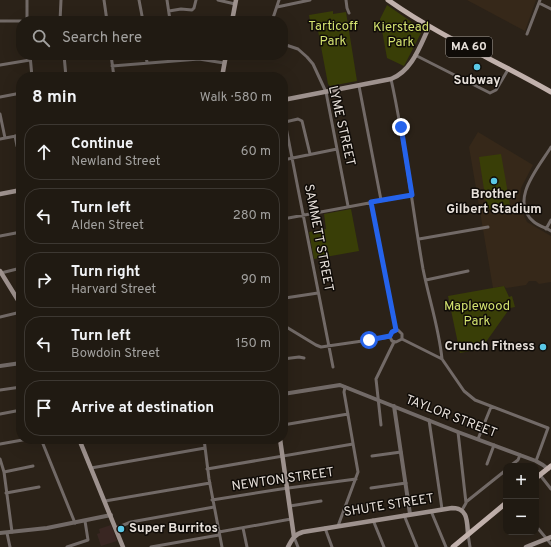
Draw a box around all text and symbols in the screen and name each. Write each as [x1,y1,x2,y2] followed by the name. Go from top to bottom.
[16,16,288,60] search box
[308,19,358,50] park label: Tarticoff Park
[373,20,429,51] park label: Kierstead Park
[30,27,52,49] icon: search
[62,29,142,48] text: Search here
[446,37,492,57] road number: MA 60
[472,62,482,72] marker: Subway
[453,73,501,89] place label: Subway
[324,84,358,168] street label: LYME STREET
[32,87,77,109] text: 8 min
[200,90,272,106] text: Walk · 580 m
[392,118,410,136] route end
[71,135,133,154] text: Continue
[33,141,55,163] icon: ahead
[241,144,271,160] text: 60 m
[71,154,160,170] text: Newland Street
[489,176,499,186] marker: Brother Gilbert Stadium
[300,183,336,293] street label: SAMMETT STREET
[446,187,542,218] place label: Brother Gilbert Stadium
[71,199,131,218] text: Turn left
[33,205,55,227] icon: left
[233,208,271,224] text: 280 m
[71,218,144,234] text: Alden Street
[71,263,140,282] text: Turn right
[33,269,55,291] icon: right
[241,272,271,288] text: 90 m
[71,282,156,298] text: Harvard Street
[444,299,510,330] park label: Maplewood Park
[71,327,131,346] text: Turn left
[360,331,378,349] route start
[33,333,55,355] icon: left
[236,336,271,352] text: 150 m
[444,339,535,355] place label: Crunch Fitness
[538,342,548,352] marker: Crunch Fitness
[71,346,160,362] text: Bowdoin Street
[403,392,499,442] street label: TAYLOR STREET
[33,397,55,419] icon: arrive
[71,399,214,418] text: Arrive at destination
[503,463,539,535] map controls
[503,463,539,499] button: +
[231,465,335,495] street label: NEWTON STREET
[343,491,435,521] street label: SHUTE STREET
[503,499,539,535] button: −
[129,521,218,537] place label: Super Burritos
[116,524,126,534] marker: Super Burritos

